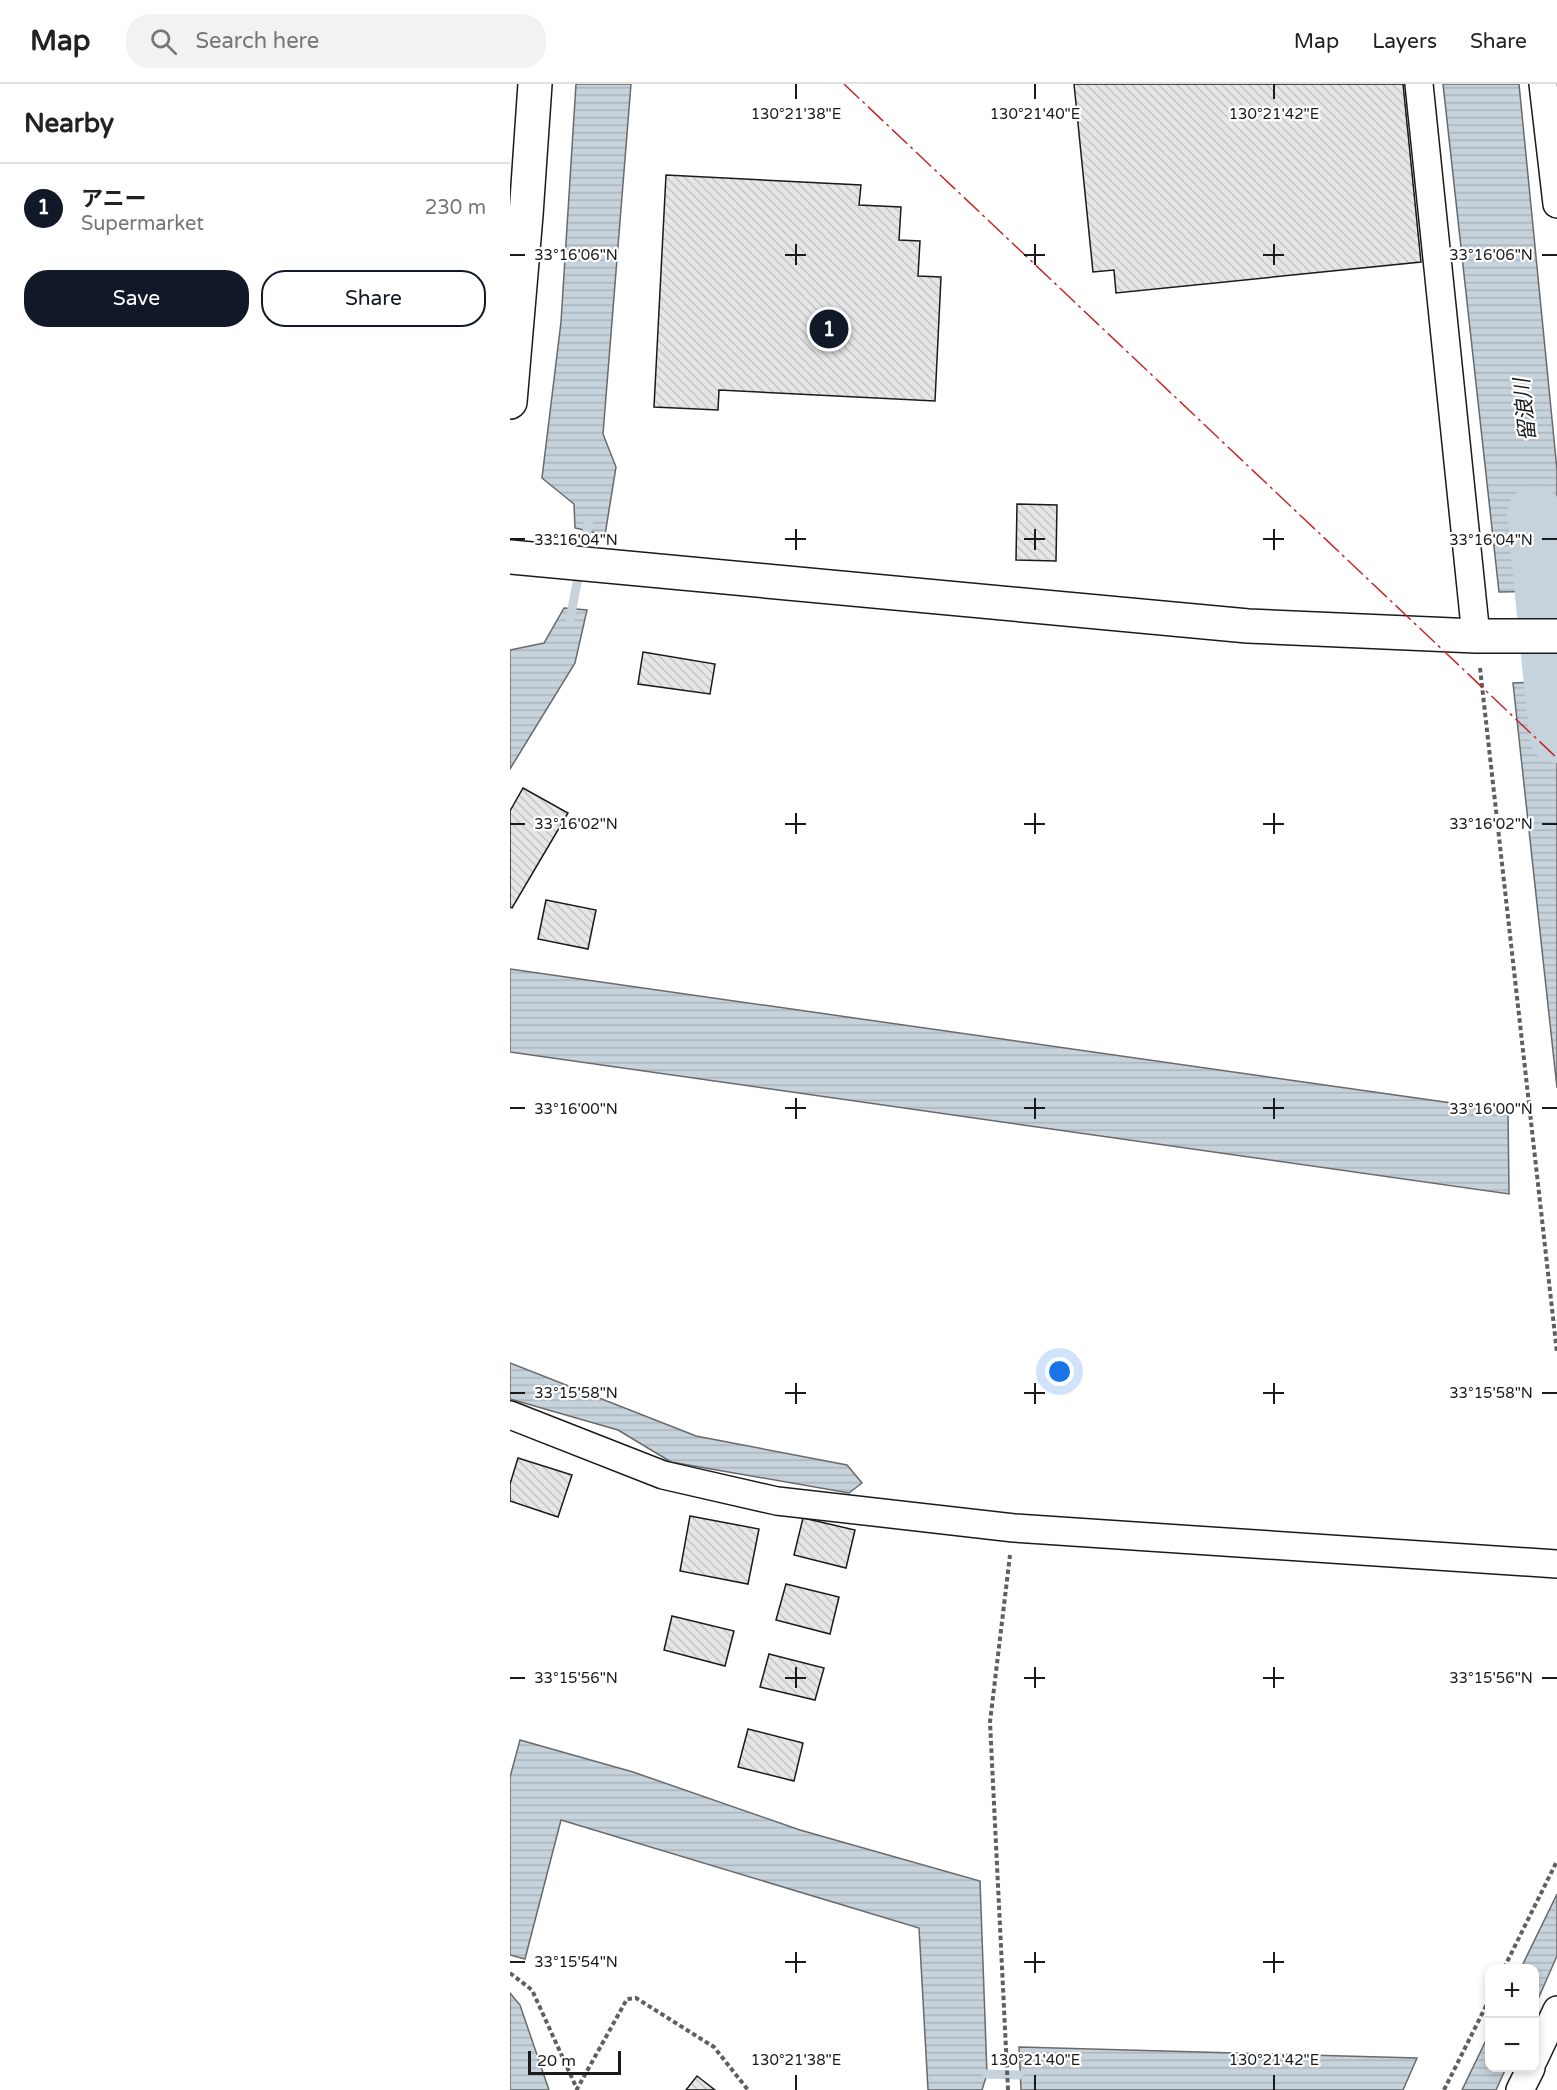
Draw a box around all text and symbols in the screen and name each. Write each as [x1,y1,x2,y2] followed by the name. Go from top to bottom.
[126,14,546,68] search box
[30,24,90,58] text: Map
[147,25,180,58] icon: search
[195,28,319,54] text: Search here
[1294,29,1339,54] text: Map
[1372,29,1437,54] text: Layers
[1470,29,1527,54] text: Share
[751,105,841,123] text: 130°21'38"E
[990,105,1080,123] text: 130°21'40"E
[1229,105,1319,123] text: 130°21'42"E
[24,108,114,139] text: Nearby
[81,186,147,212] text: アニー
[37,196,50,220] text: 1
[425,196,486,220] text: 230 m
[81,212,204,236] text: Supermarket
[534,246,618,264] text: 33°16'06"N
[1449,246,1533,264] text: 33°16'06"N
[24,270,249,327] button: Save
[261,270,486,327] button: Share
[810,306,848,352] pin: 1
[1510,375,1541,443] water label: 留浪川
[534,531,618,549] text: 33°16'04"N
[1449,531,1533,549] text: 33°16'04"N
[534,815,618,833] text: 33°16'02"N
[1449,815,1533,833] text: 33°16'02"N
[534,1100,618,1118] text: 33°16'00"N
[1449,1100,1533,1118] text: 33°16'00"N
[1045,1357,1074,1386] your location
[534,1384,618,1402] text: 33°15'58"N
[1449,1384,1533,1402] text: 33°15'58"N
[534,1669,618,1687] text: 33°15'56"N
[1449,1669,1533,1687] text: 33°15'56"N
[534,1953,618,1971] text: 33°15'54"N
[1485,1964,1539,2072] map controls
[1485,1964,1539,2018] button: +
[1485,2018,1539,2072] button: −
[528,2048,621,2076] scale bar
[537,2051,576,2071] text: 20 m
[751,2051,841,2069] text: 130°21'38"E
[990,2051,1080,2069] text: 130°21'40"E
[1229,2051,1319,2069] text: 130°21'42"E

